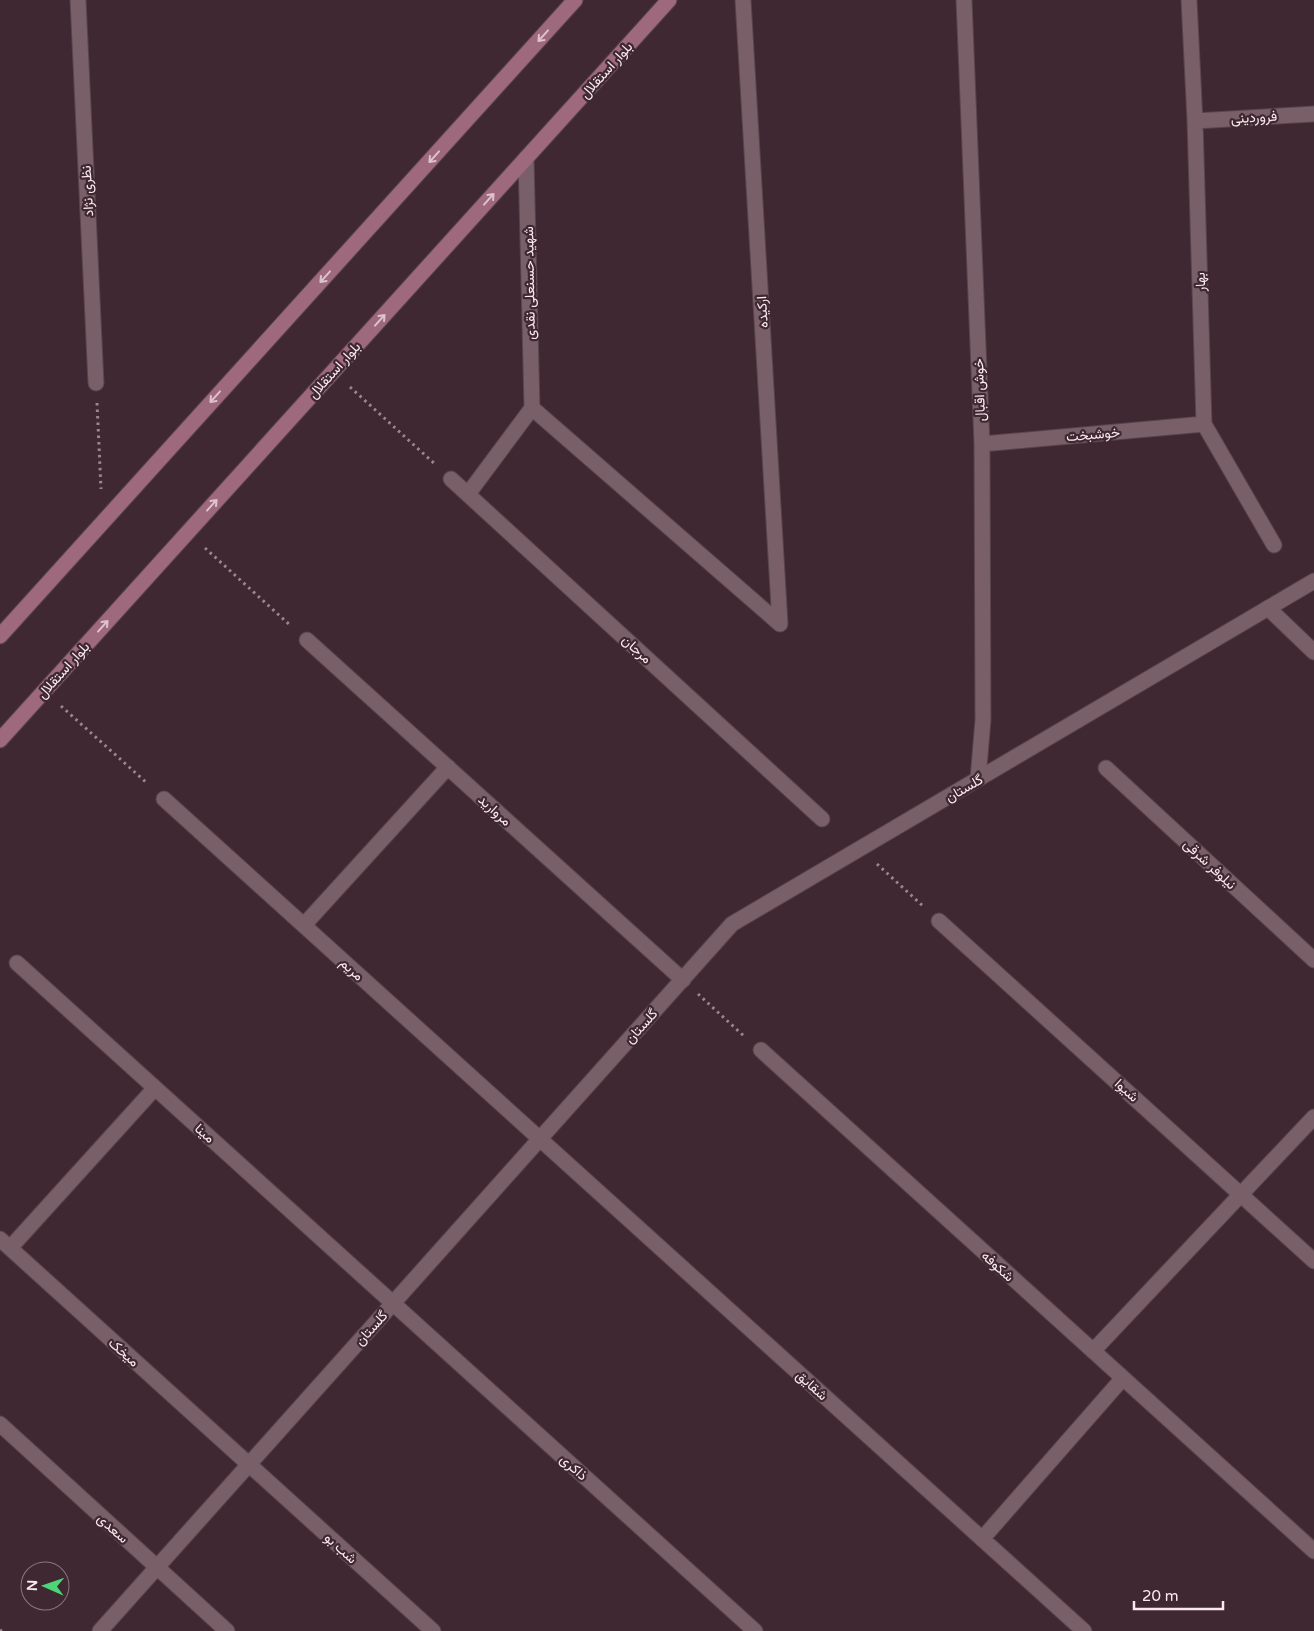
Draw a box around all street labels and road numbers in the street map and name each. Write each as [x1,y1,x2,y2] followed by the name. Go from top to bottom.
[576,38,637,103] street label: بلوار استقلال
[1230,108,1278,127] street label: فروردینی
[78,165,97,217] street label: نظری نژاد
[520,226,539,340] street label: شهید حسنعلی نقدی
[1192,272,1209,293] street label: بهار
[753,296,772,328] street label: ارکیده
[304,338,365,403] street label: بلوار استقلال
[970,358,990,422] street label: خوش اقبال
[1065,424,1121,445] street label: خوشبخت
[618,631,655,667] street label: مرجان
[33,638,94,703] street label: بلوار استقلال
[942,771,986,806] street label: گلستان
[475,791,515,830] street label: مروارید
[1180,836,1240,893] street label: نیلوفر شرقی
[336,954,367,984] street label: مریم
[621,1005,661,1047] street label: گلستان
[1111,1075,1142,1106] street label: شیوا
[191,1120,218,1147] street label: مینا
[978,1247,1018,1285] street label: شکوفه
[351,1307,391,1349] street label: گلستان
[105,1334,142,1370] street label: میخک
[792,1367,831,1404] street label: شقایق
[556,1451,591,1484] street label: ذاکری
[93,1510,132,1547] street label: سعدی
[321,1529,360,1567] street label: شب بو

